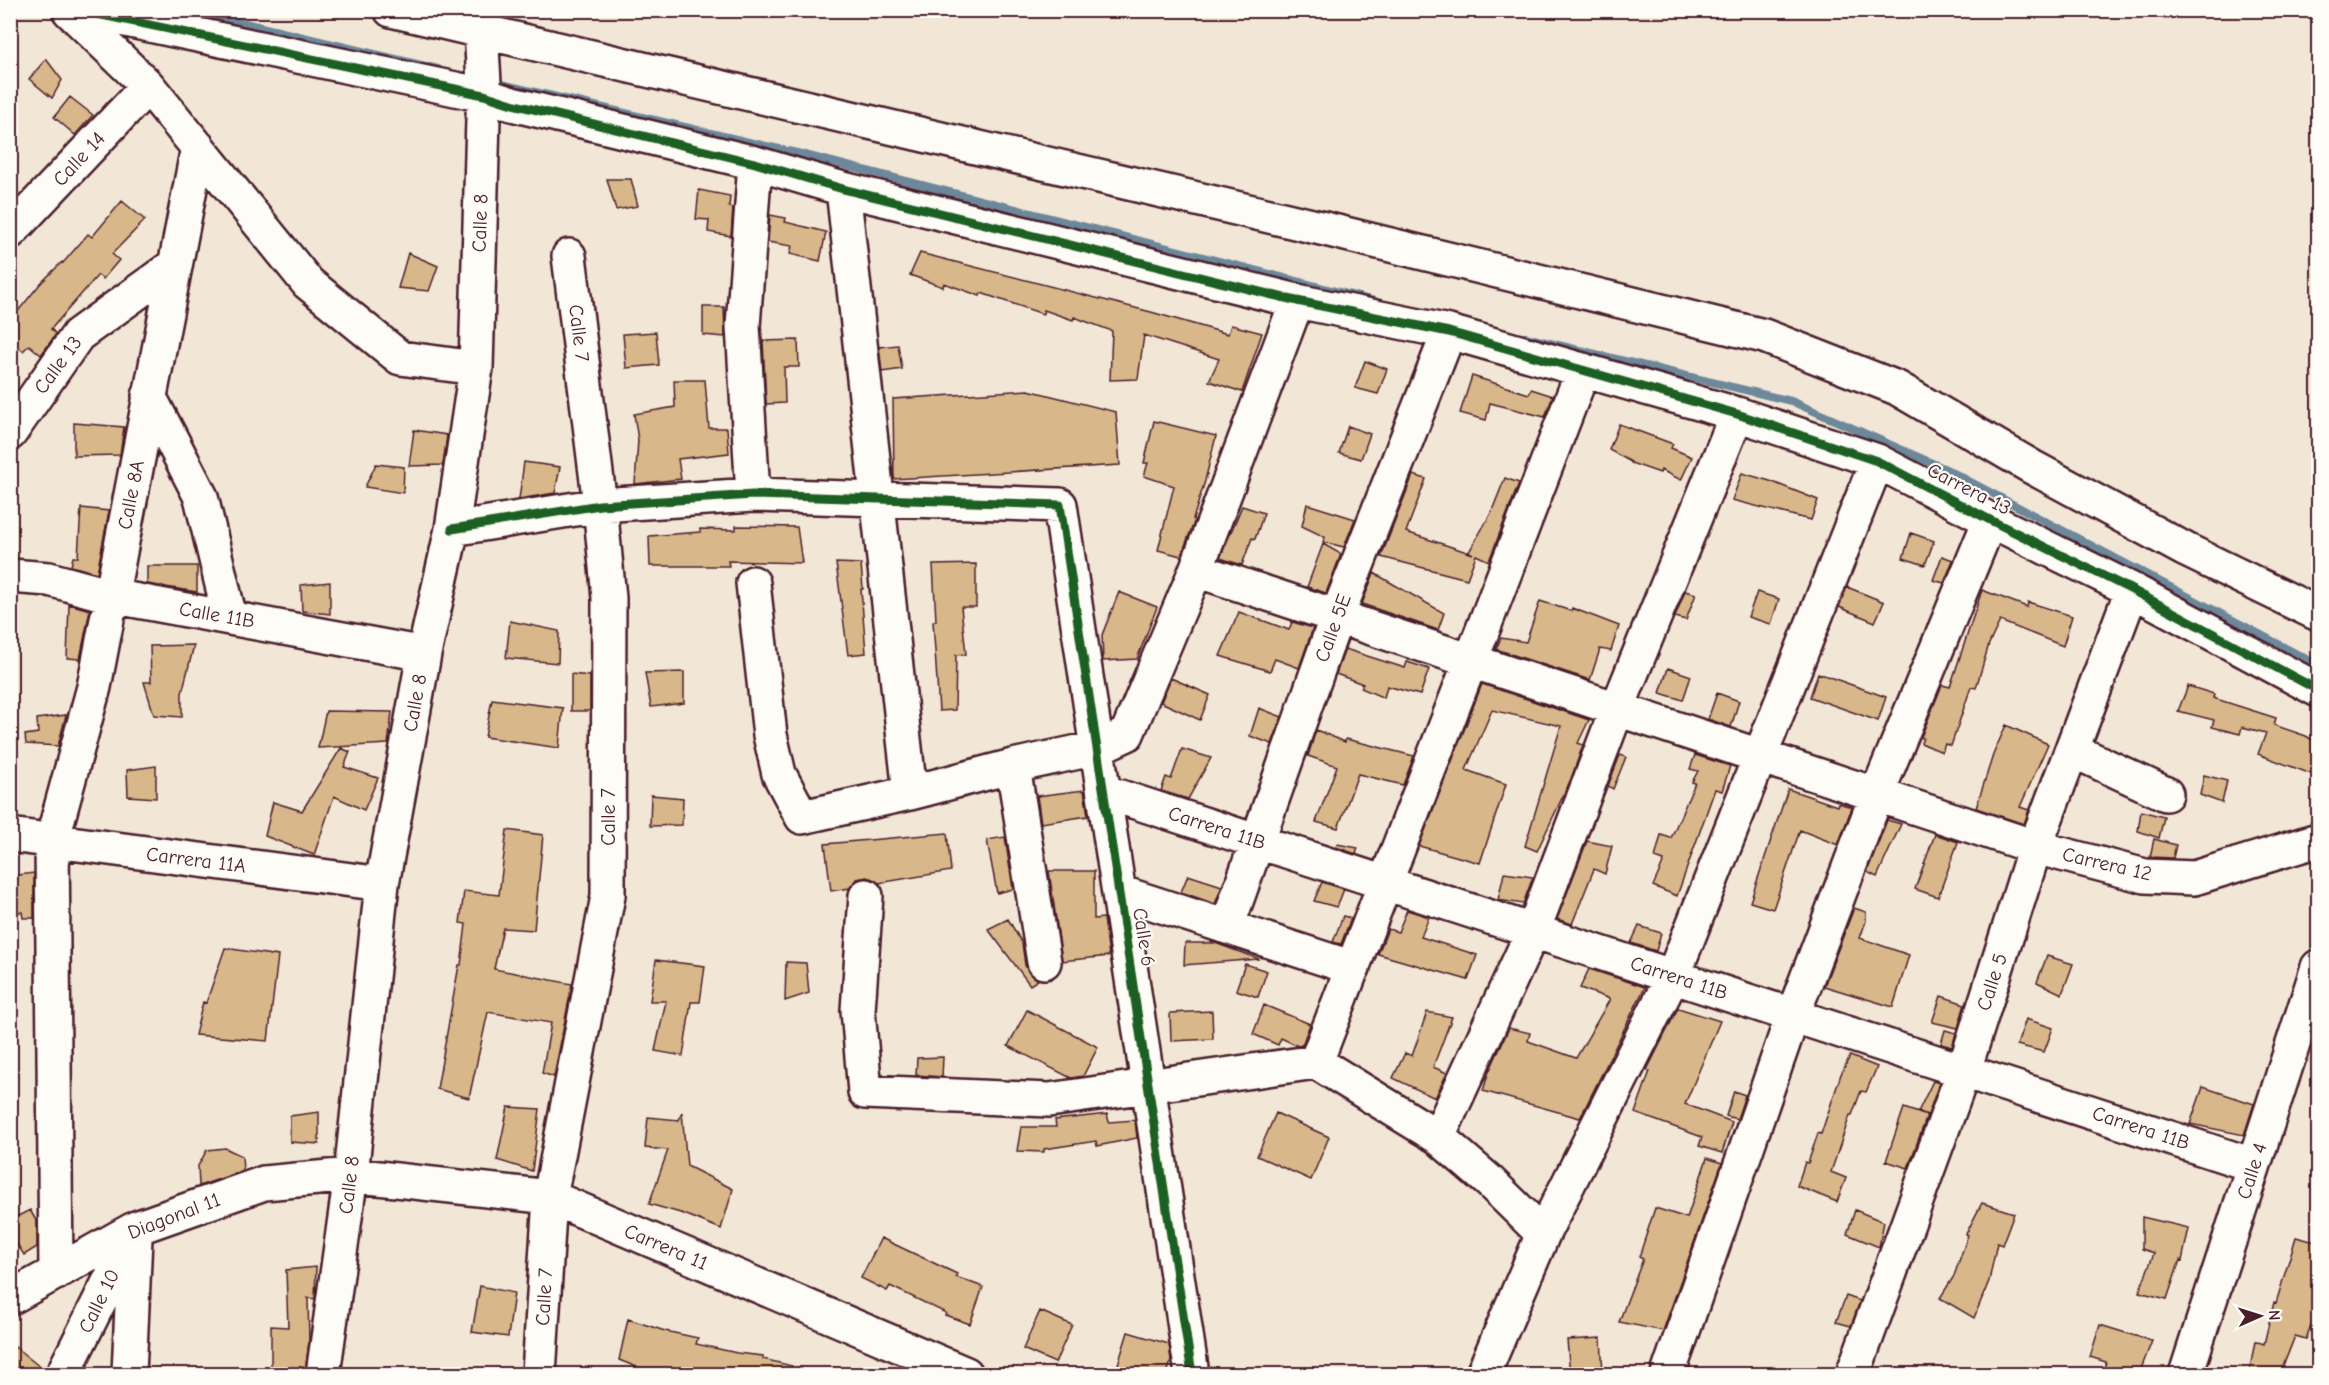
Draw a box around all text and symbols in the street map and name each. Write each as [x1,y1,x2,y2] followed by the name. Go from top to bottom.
[48,127,110,191] street label: Calle 14
[467,193,493,253] street label: Calle 8
[564,303,594,363] street label: Calle 7
[29,331,87,399] street label: Calle 13
[113,458,149,532] street label: Calle 8A
[1923,458,2015,520] street label: Carrera 13
[1310,591,1356,665] street label: Calle 5E
[177,597,257,633] street label: Calle 11B
[399,672,431,734] street label: Calle 8
[597,788,620,846] street label: Calle 7
[1165,801,1269,855] street label: Carrera 11B
[145,842,247,878] street label: Carrera 11A
[2060,843,2154,885] street label: Carrera 12
[1128,906,1160,968] street label: Calle 6
[1972,950,2012,1014] street label: Calle 5
[1627,951,1731,1005] street label: Carrera 11B
[2089,1101,2193,1155] street label: Carrera 11B
[2232,1140,2272,1202] street label: Calle 4
[334,1155,364,1215] street label: Calle 8
[125,1188,223,1244] street label: Diagonal 11
[621,1219,711,1275] street label: Carrera 11
[74,1265,124,1337] street label: Calle 10
[531,1267,557,1326] street label: Calle 7
[2230,1286,2290,1346] north arrow
[2265,1310,2283,1321] text: N

